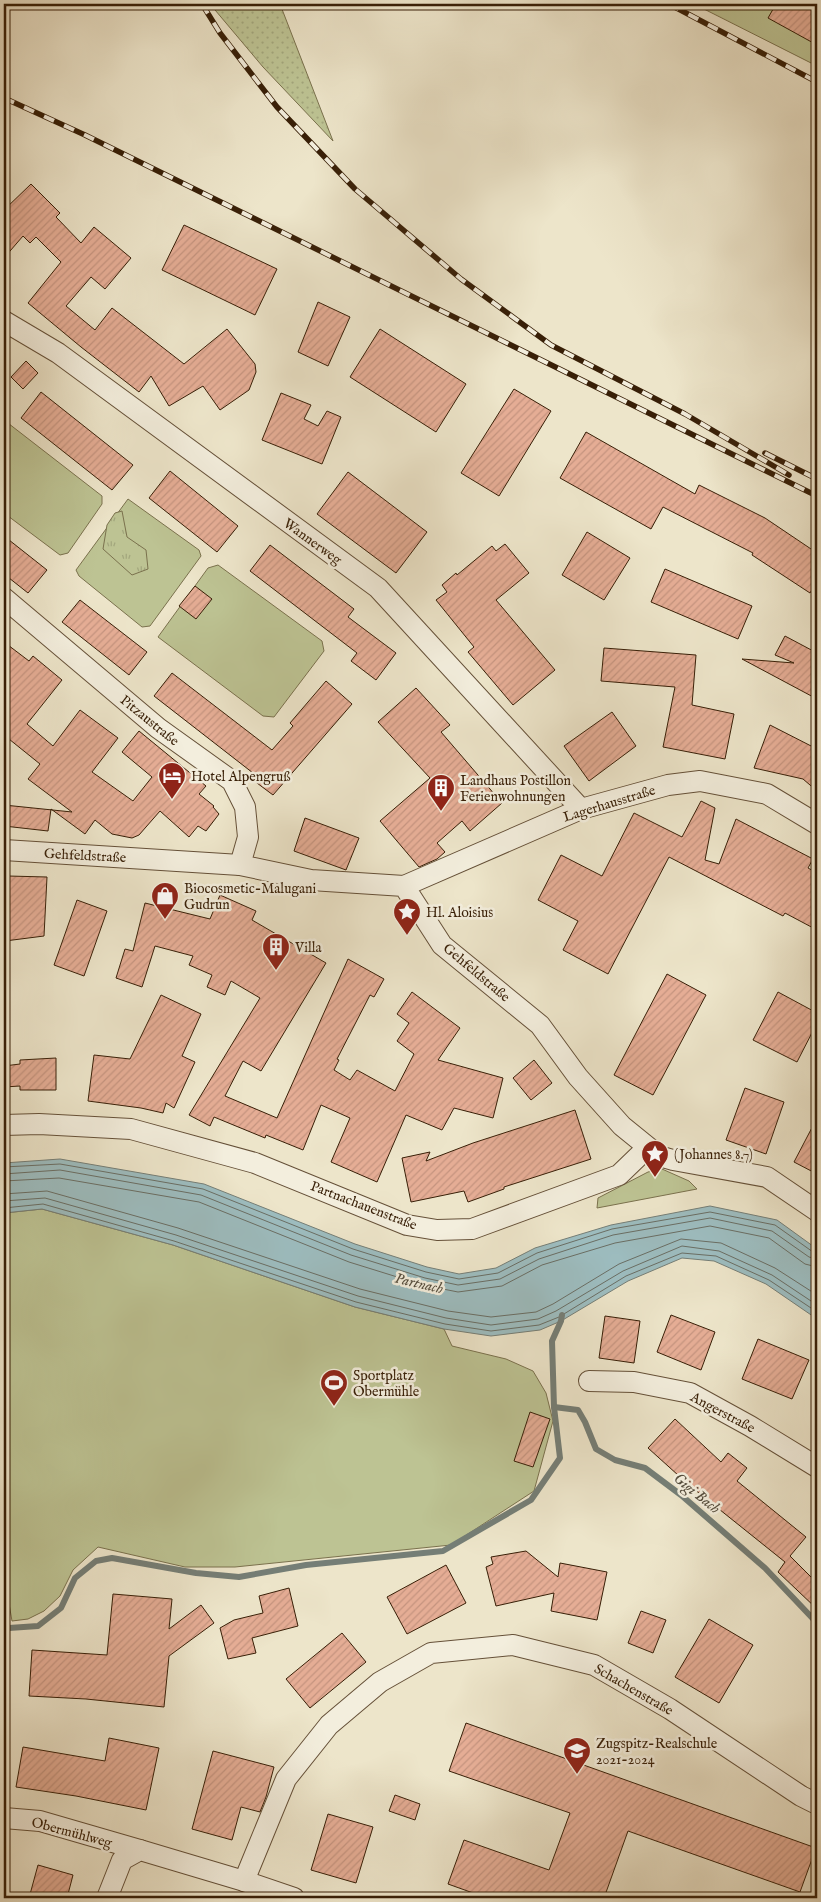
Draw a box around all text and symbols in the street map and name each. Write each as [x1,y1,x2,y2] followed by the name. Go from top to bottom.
[280,514,346,569] street label: Wannerweg
[116,691,183,750] street label: Pitzaustraße
[157,761,187,800] hotel icon: Hotel Alpengruß
[191,768,290,786] place label: Hotel Alpengruß
[460,772,572,806] place label: Landhaus Postillon Ferienwohnungen
[426,773,456,812] building icon: Landhaus Postillon Ferienwohnungen
[561,781,658,827] street label: Lagerhausstraße
[43,845,127,867] street label: Gehfeldstraße
[184,880,316,914] place label: Biocosmetic-Malugani Gudrun
[150,881,180,920] shop icon: Biocosmetic-Malugani Gudrun
[392,897,422,936] place icon: Hl. Aloisius
[426,904,493,922] place label: Hl. Aloisius
[261,932,291,971] building icon: Villa
[294,939,323,957] place label: Villa
[439,939,514,1006] street label: Gehfeldstraße
[640,1139,670,1178] place icon: (Johannes 8.7)
[674,1146,753,1164] place label: (Johannes 8.7)
[308,1177,420,1235] street label: Partnachauenstraße
[393,1269,446,1298] water label: Partnach
[353,1367,420,1401] place label: Sportplatz Obermühle
[319,1368,349,1407] sports icon: Sportplatz Obermühle
[686,1388,758,1438] street label: Angerstraße
[669,1469,724,1519] water label: Gigi Bach
[591,1660,677,1720] street label: Schachenstraße
[596,1735,718,1769] place label: Zugspitz-Realschule 2021-2024
[562,1736,592,1775] school or university icon: Zugspitz-Realschule 2021-2024
[29,1814,114,1852] street label: Obermühlweg

